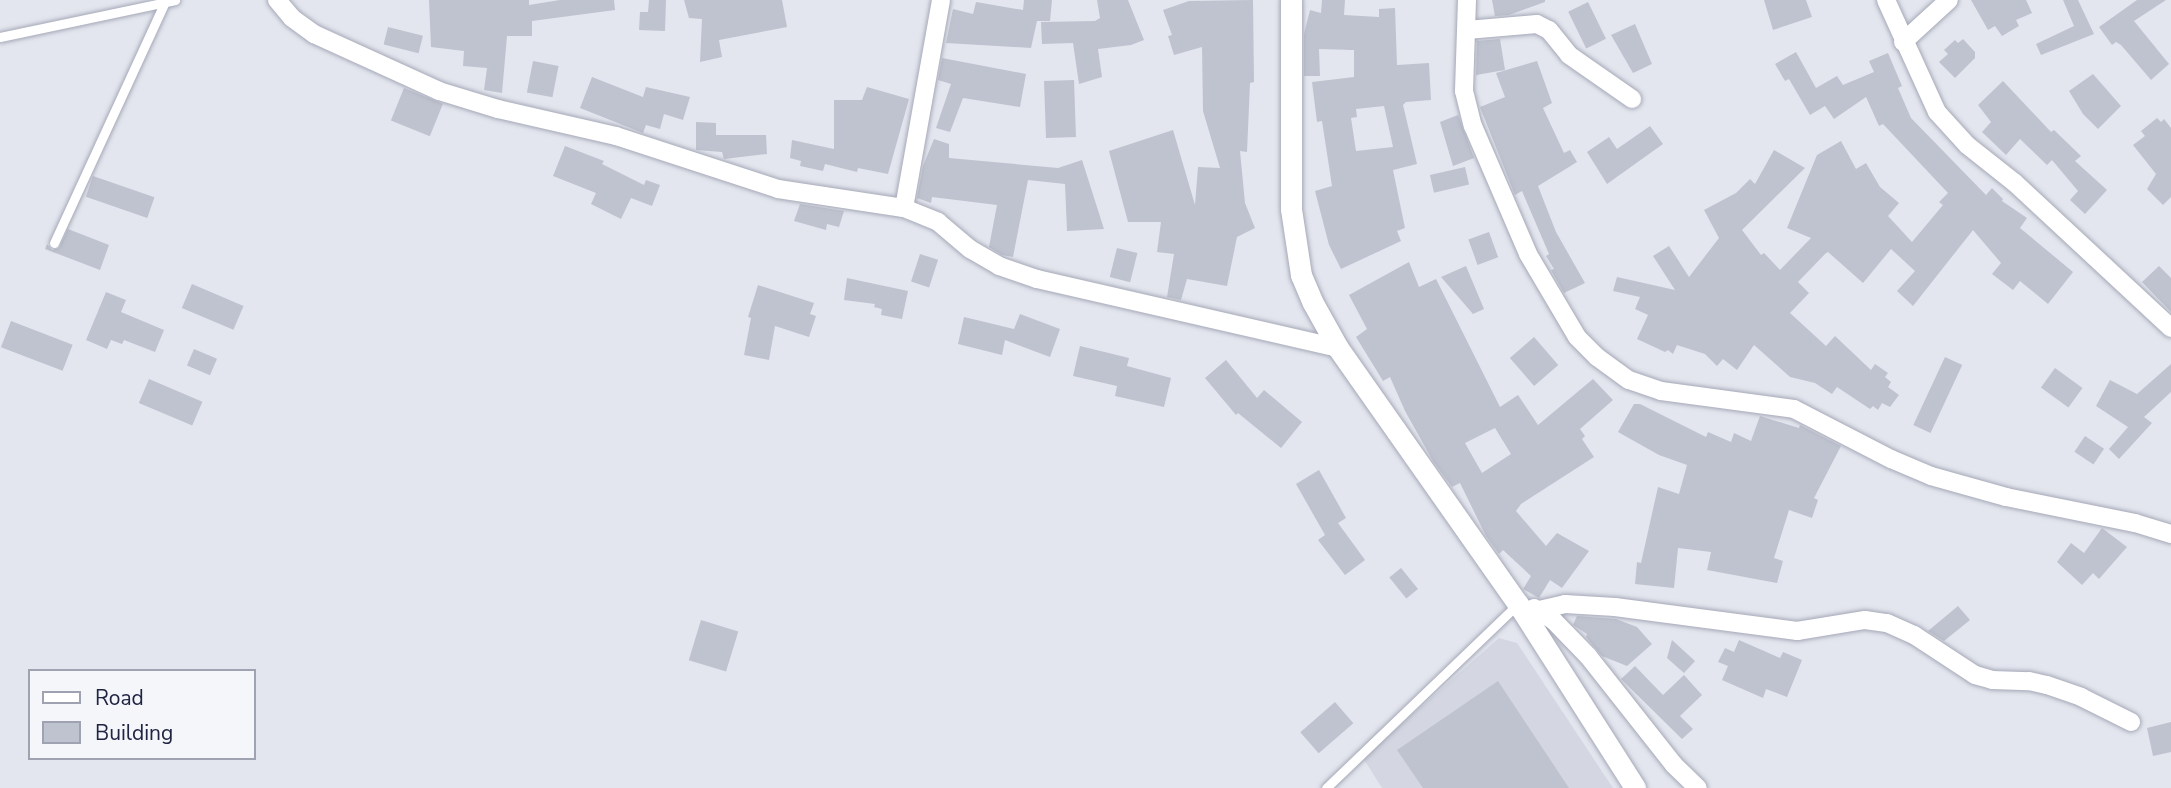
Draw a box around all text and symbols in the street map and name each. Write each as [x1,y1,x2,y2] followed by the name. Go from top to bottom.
[28,669,256,760] legend
[95,684,144,712] text: Road
[95,719,173,747] text: Building

